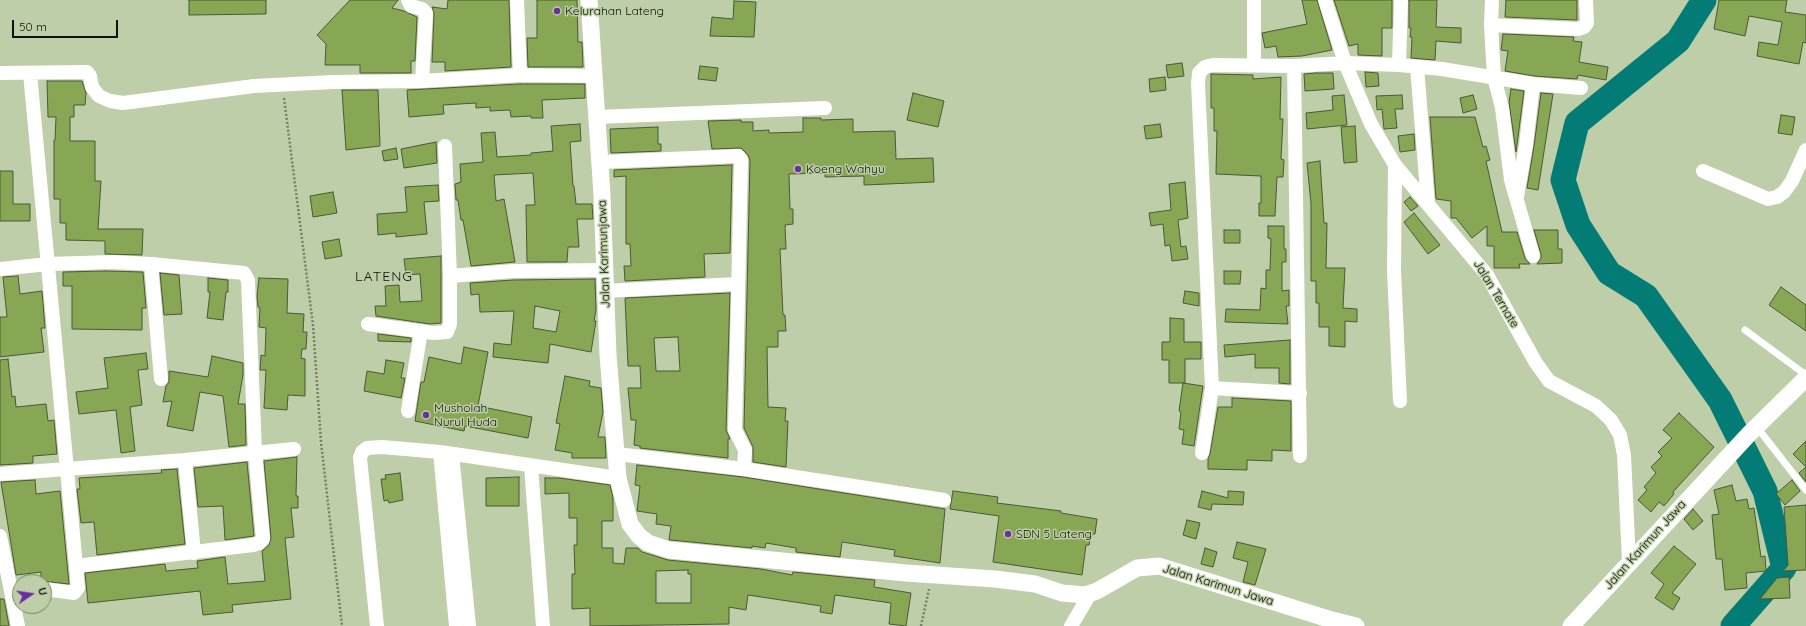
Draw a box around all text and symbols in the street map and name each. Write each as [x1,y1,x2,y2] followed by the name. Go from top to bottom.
[565,4,664,18] place label: Kelurahan Lateng
[552,6,562,16] marker: Kelurahan Lateng
[14,12,120,38] scale bar
[19,19,47,34] text: 50 m
[806,162,885,176] place label: Koeng Wahyu
[793,164,803,174] marker: Koeng Wahyu
[595,200,613,308] street label: Jalan Karimunjawa
[1470,257,1522,331] street label: Jalan Ternate
[355,269,413,285] district label: LATENG
[434,401,497,429] place label: Musholah Nurul Huda
[421,410,431,420] marker: Musholah Nurul Huda
[1601,497,1689,593] street label: Jalan Karimun Jawa
[1016,527,1092,541] place label: SDN 5 Lateng
[1003,529,1013,539] marker: SDN 5 Lateng
[1161,561,1275,609] street label: Jalan Karimun Jawa
[12,574,52,614] north arrow
[35,586,50,597] text: U

